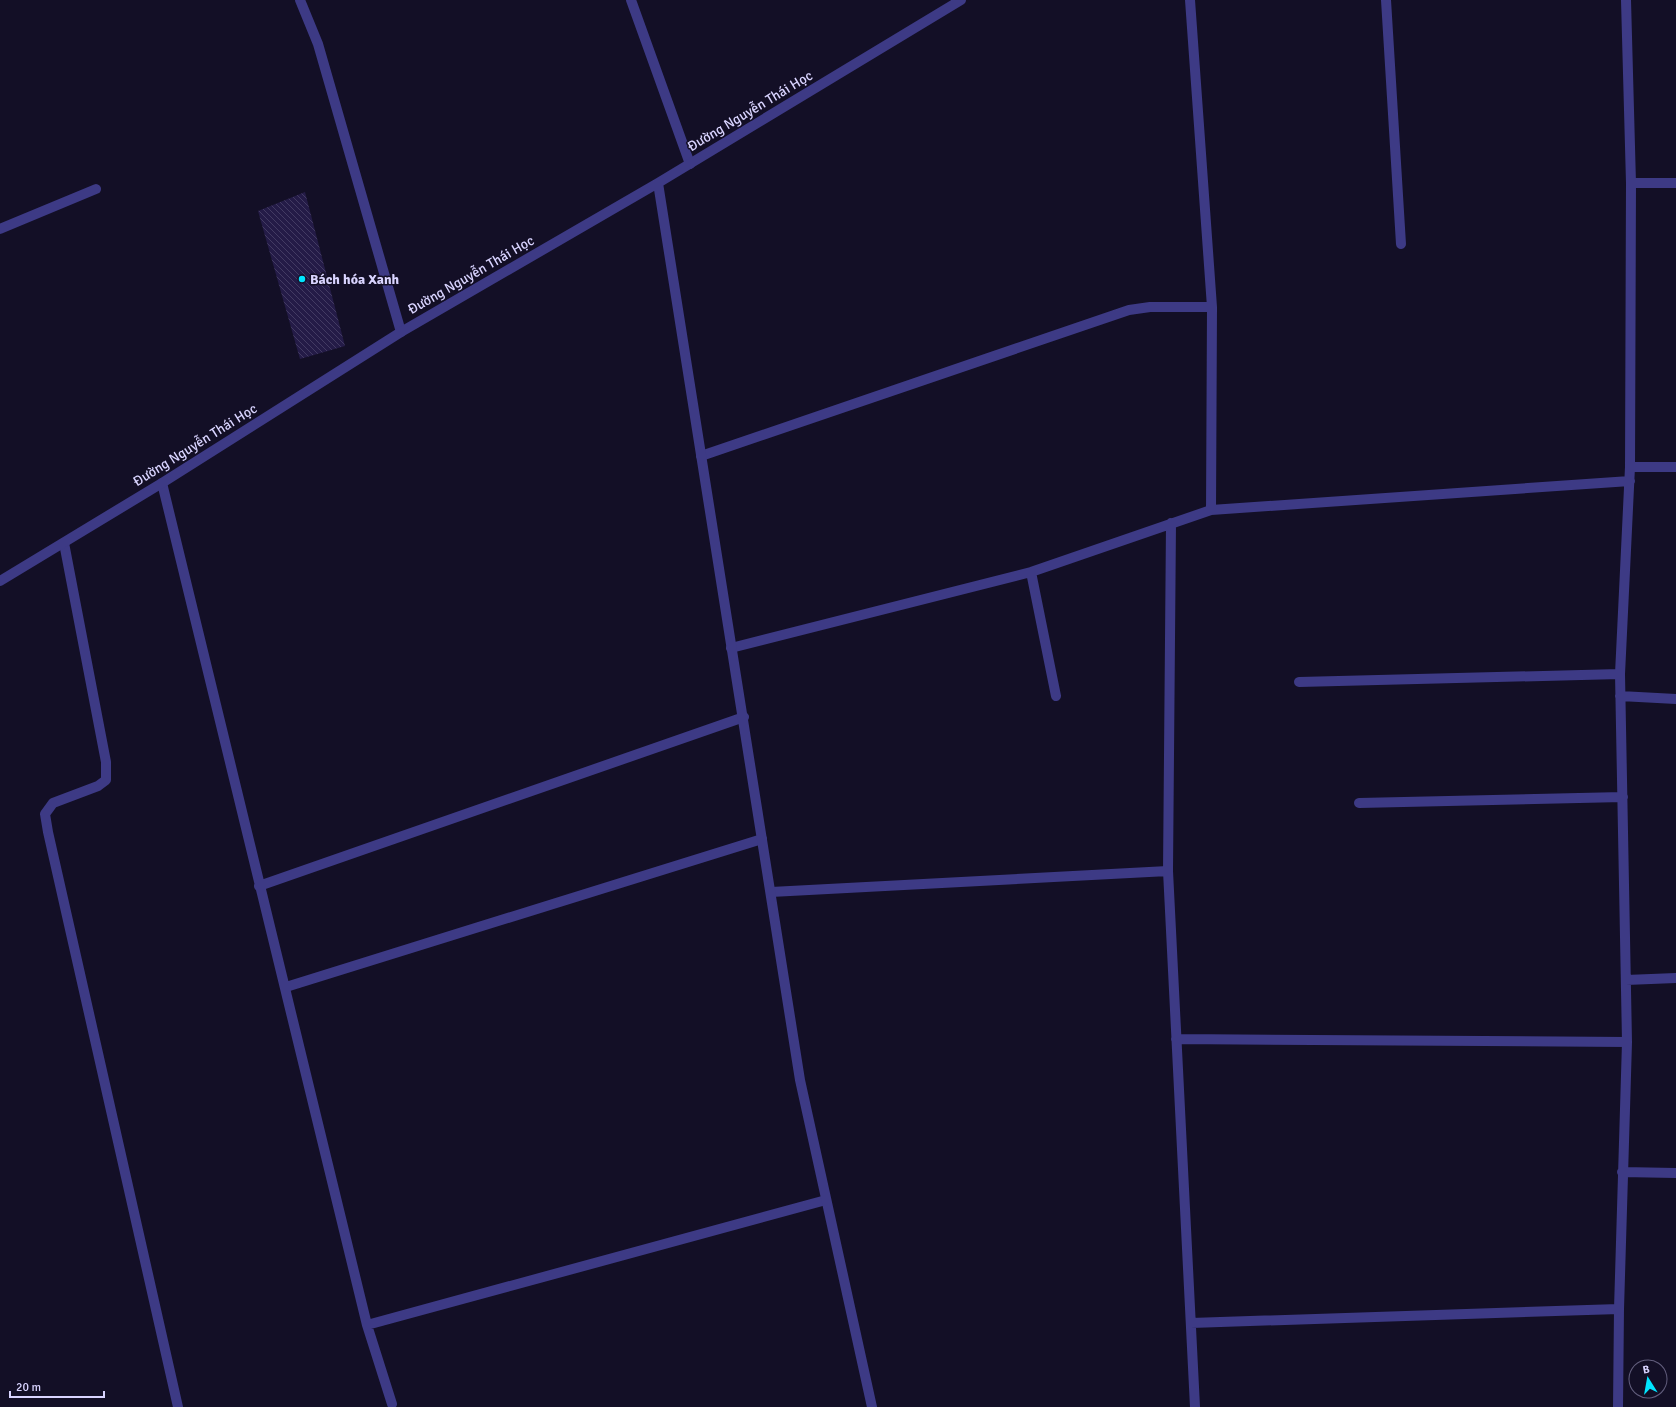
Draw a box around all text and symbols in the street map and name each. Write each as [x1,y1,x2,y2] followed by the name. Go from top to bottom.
[684,67,816,155] street label: Đường Nguyễn Thái Học
[405,232,537,318] street label: Đường Nguyễn Thái Học
[310,271,400,288] place label: Bách hóa Xanh
[297,274,307,284] marker: Bách hóa Xanh
[130,400,260,490] street label: Đường Nguyễn Thái Học
[1628,1359,1668,1399] north arrow
[1642,1363,1651,1377] text: B
[10,1373,104,1399] scale bar
[16,1380,41,1395] text: 20 m

